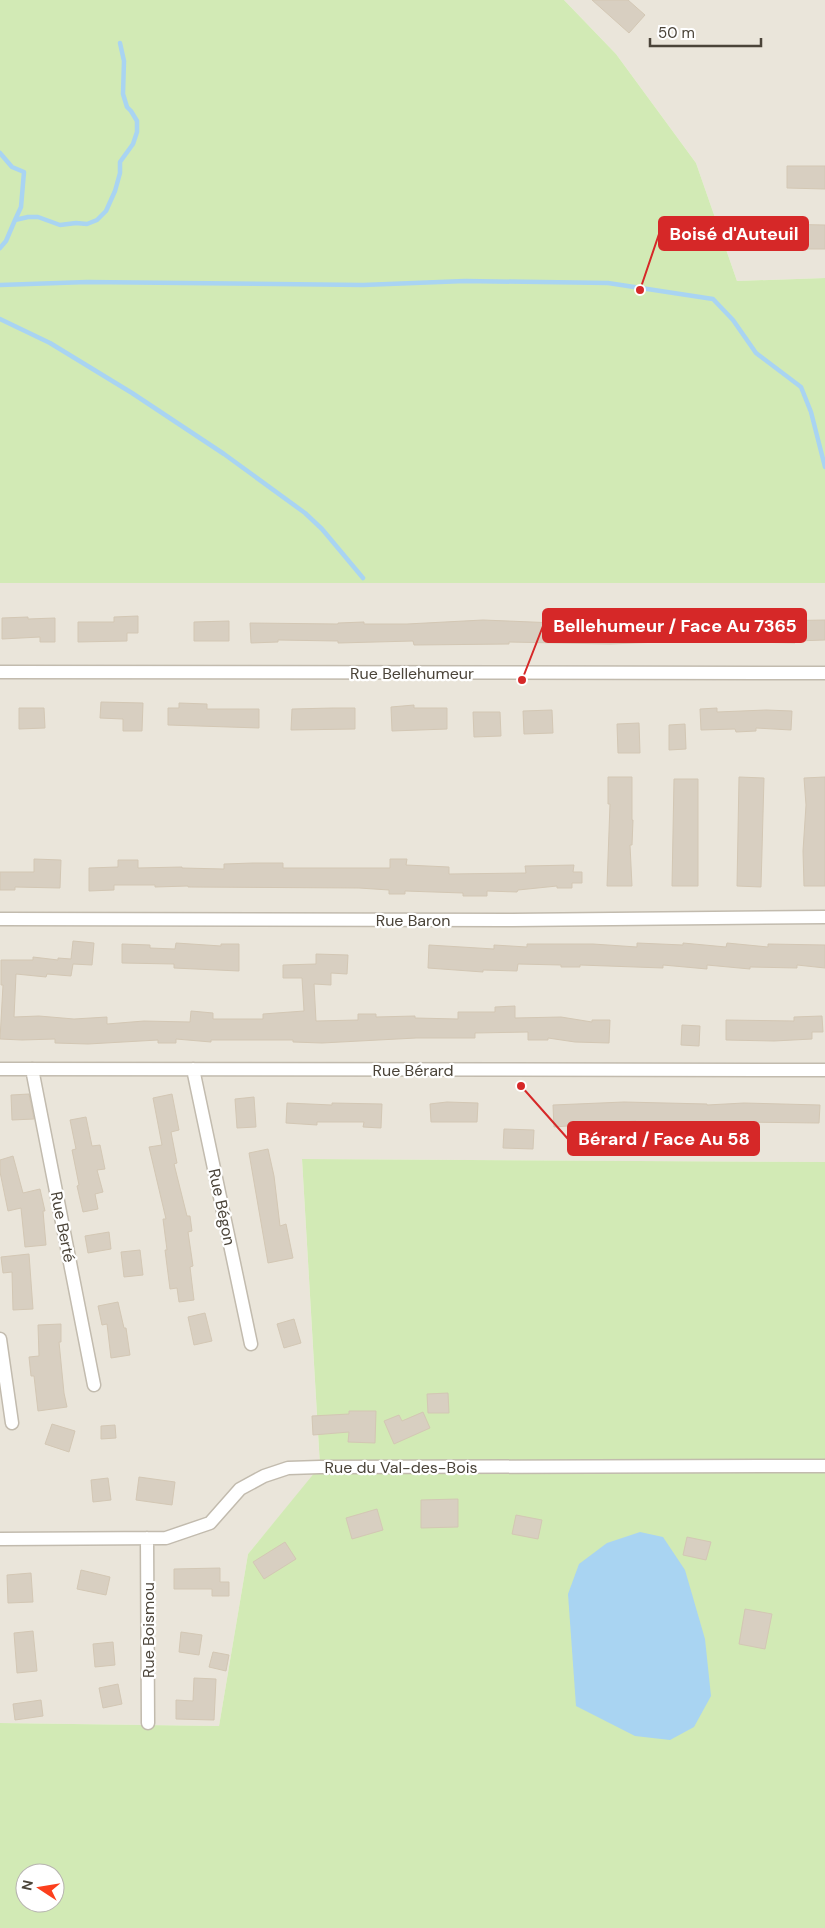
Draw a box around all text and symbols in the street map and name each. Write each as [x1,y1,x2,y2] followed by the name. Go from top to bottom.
[650,15,761,47] scale bar
[658,23,695,43] text: 50 m
[659,217,808,250] callout: Boisé d'Auteuil
[669,222,799,246] text: Boisé d'Auteuil
[543,609,806,642] callout: Bellehumeur / Face Au 7365
[553,614,797,638] text: Bellehumeur / Face Au 7365
[350,663,474,684] street label: Rue Bellehumeur
[376,910,450,931] street label: Rue Baron
[372,1060,454,1081] street label: Rue Bérard
[568,1122,759,1155] callout: Bérard / Face Au 58
[578,1127,750,1151] text: Bérard / Face Au 58
[204,1167,240,1247] street label: Rue Bégon
[46,1190,80,1264] street label: Rue Berté
[324,1457,478,1478] street label: Rue du Val-des-Bois
[138,1582,159,1678] street label: Rue Boismou
[15,1863,65,1913] north arrow
[17,1878,37,1892] text: N

